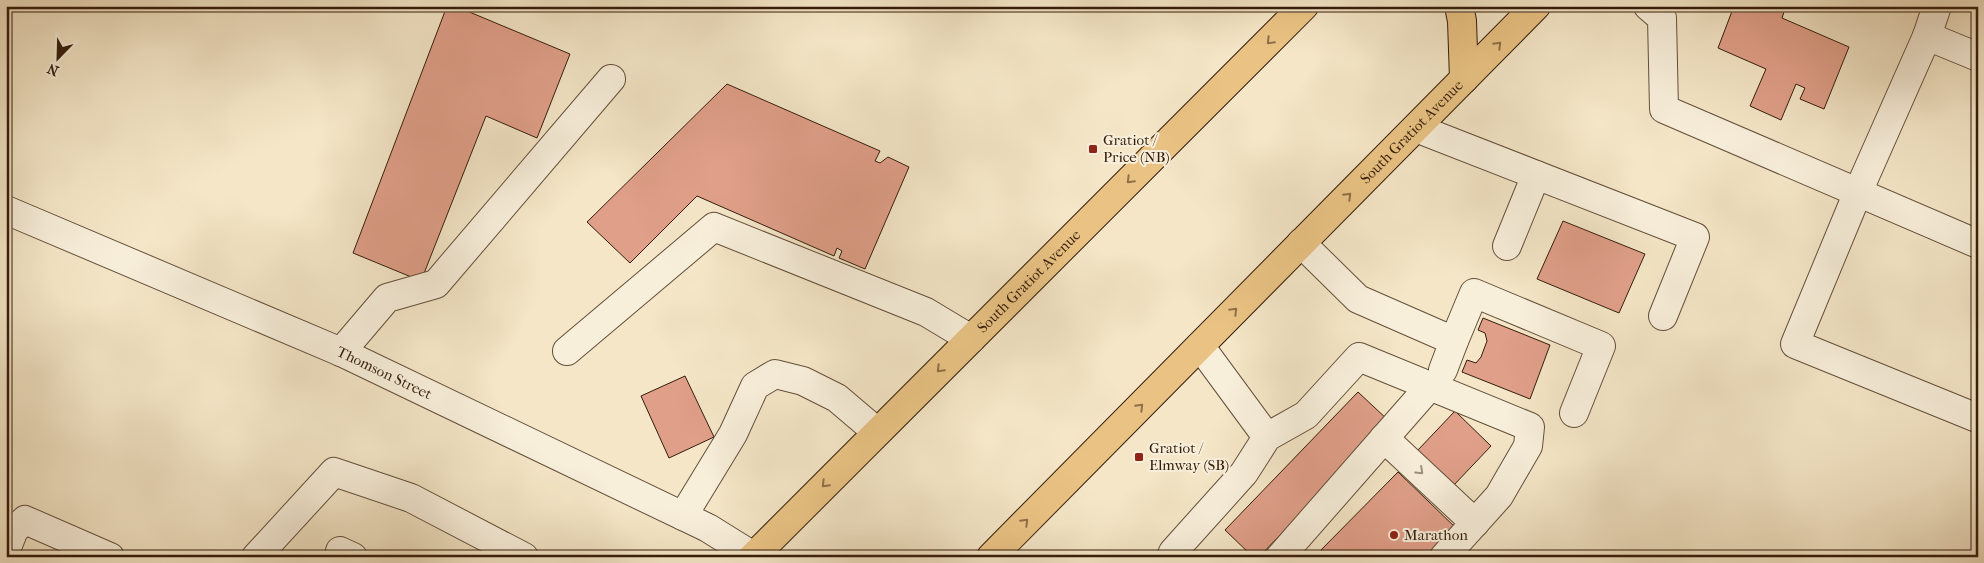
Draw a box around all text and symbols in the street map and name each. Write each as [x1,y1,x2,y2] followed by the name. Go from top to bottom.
[32,32,82,82] north arrow
[1266,35,1275,44] one-way arrow
[1492,41,1501,50] one-way arrow
[45,59,61,79] text: N
[1356,76,1467,188] street label: South Gratiot Avenue
[1103,131,1170,166] place label: Gratiot / Price (NB)
[1087,143,1099,155] marker: Gratiot / Price (NB)
[1127,174,1136,183] one-way arrow
[1342,193,1351,202] one-way arrow
[973,225,1085,337] street label: South Gratiot Avenue
[1228,308,1237,317] one-way arrow
[334,342,436,404] street label: Thomson Street
[937,363,946,372] one-way arrow
[1134,403,1143,412] one-way arrow
[1149,439,1229,474] place label: Gratiot / Elmway (SB)
[1133,451,1145,463] marker: Gratiot / Elmway (SB)
[1414,465,1423,474] one-way arrow
[822,478,831,487] one-way arrow
[1019,519,1028,528] one-way arrow
[1404,526,1468,544] place label: Marathon
[1388,529,1400,541] marker: Marathon

